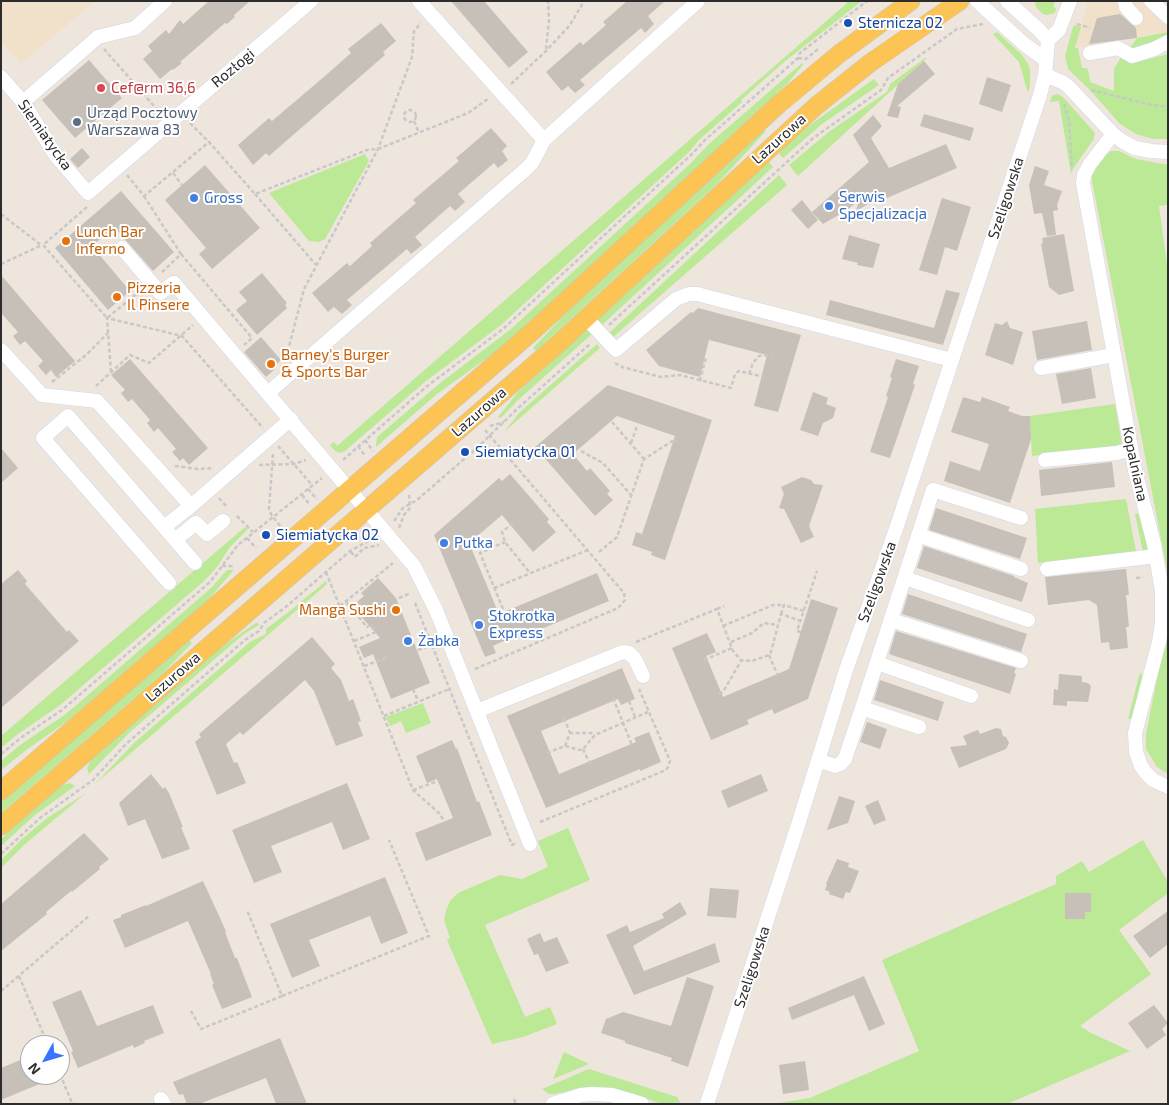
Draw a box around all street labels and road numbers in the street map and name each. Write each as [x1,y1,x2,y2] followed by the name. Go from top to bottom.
[208,45,258,91] street label: Rozłogi
[14,96,76,174] street label: Siemiatycka
[748,110,810,168] street label: Lazurowa
[984,155,1028,241] street label: Szeligowska
[448,383,510,441] street label: Lazurowa
[1118,425,1152,503] street label: Kopalniana
[854,539,900,625] street label: Szeligowska
[142,648,204,706] street label: Lazurowa
[730,924,774,1010] street label: Szeligowska

